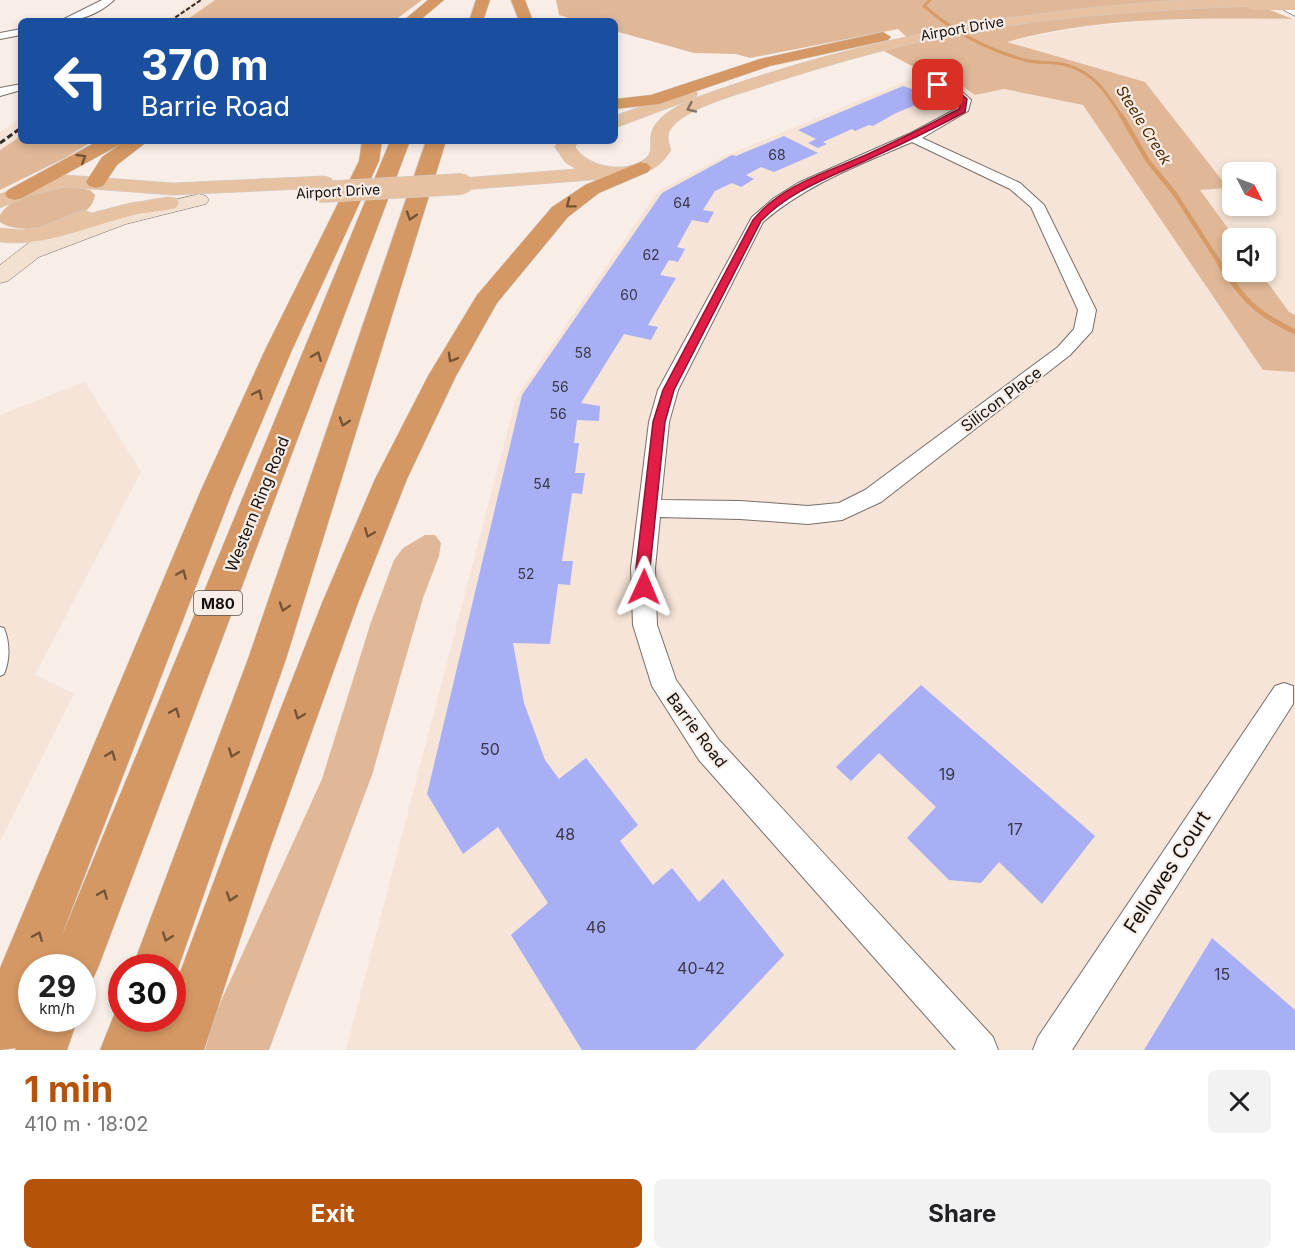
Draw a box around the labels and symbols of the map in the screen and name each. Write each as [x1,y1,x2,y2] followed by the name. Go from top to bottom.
[919,12,1005,44] street label: Airport Drive
[912,59,963,110] pin
[1112,82,1176,169] water label: Steele Creek
[687,100,698,112] one-way arrow
[768,146,786,163] house number: 68
[76,153,86,165] one-way arrow
[1222,162,1276,216] north arrow
[295,180,381,202] street label: Airport Drive
[673,194,691,211] house number: 64
[566,197,577,208] one-way arrow
[406,210,418,221] one-way arrow
[642,246,660,263] house number: 62
[620,286,638,303] house number: 60
[574,344,592,361] house number: 58
[309,351,322,361] one-way arrow
[448,352,460,362] one-way arrow
[957,362,1045,436] street label: Silicon Place
[551,378,569,395] house number: 56
[251,389,263,400] one-way arrow
[549,405,567,422] house number: 56
[339,416,351,427] one-way arrow
[221,434,293,574] street label: Western Ring Road
[533,475,551,492] house number: 54
[364,527,376,538] one-way arrow
[612,555,676,619] position arrow
[517,565,535,582] house number: 52
[175,569,187,580] one-way arrow
[194,591,242,615] road number: M80
[278,601,291,612] one-way arrow
[662,689,732,771] street label: Barrie Road
[168,708,180,719] one-way arrow
[293,709,306,719] one-way arrow
[480,739,500,759] house number: 50
[227,748,240,758] one-way arrow
[104,750,116,761] one-way arrow
[939,764,955,784] house number: 19
[1119,806,1216,938] street label: Fellowes Court
[1007,819,1023,839] house number: 17
[555,824,575,844] house number: 48
[96,889,108,900] one-way arrow
[225,892,238,902] one-way arrow
[586,917,606,937] house number: 46
[31,931,43,942] one-way arrow
[161,931,174,942] one-way arrow
[108,954,186,1032] speed limit sign: 30
[677,958,725,978] house number: 40-42
[1214,964,1230,984] house number: 15

